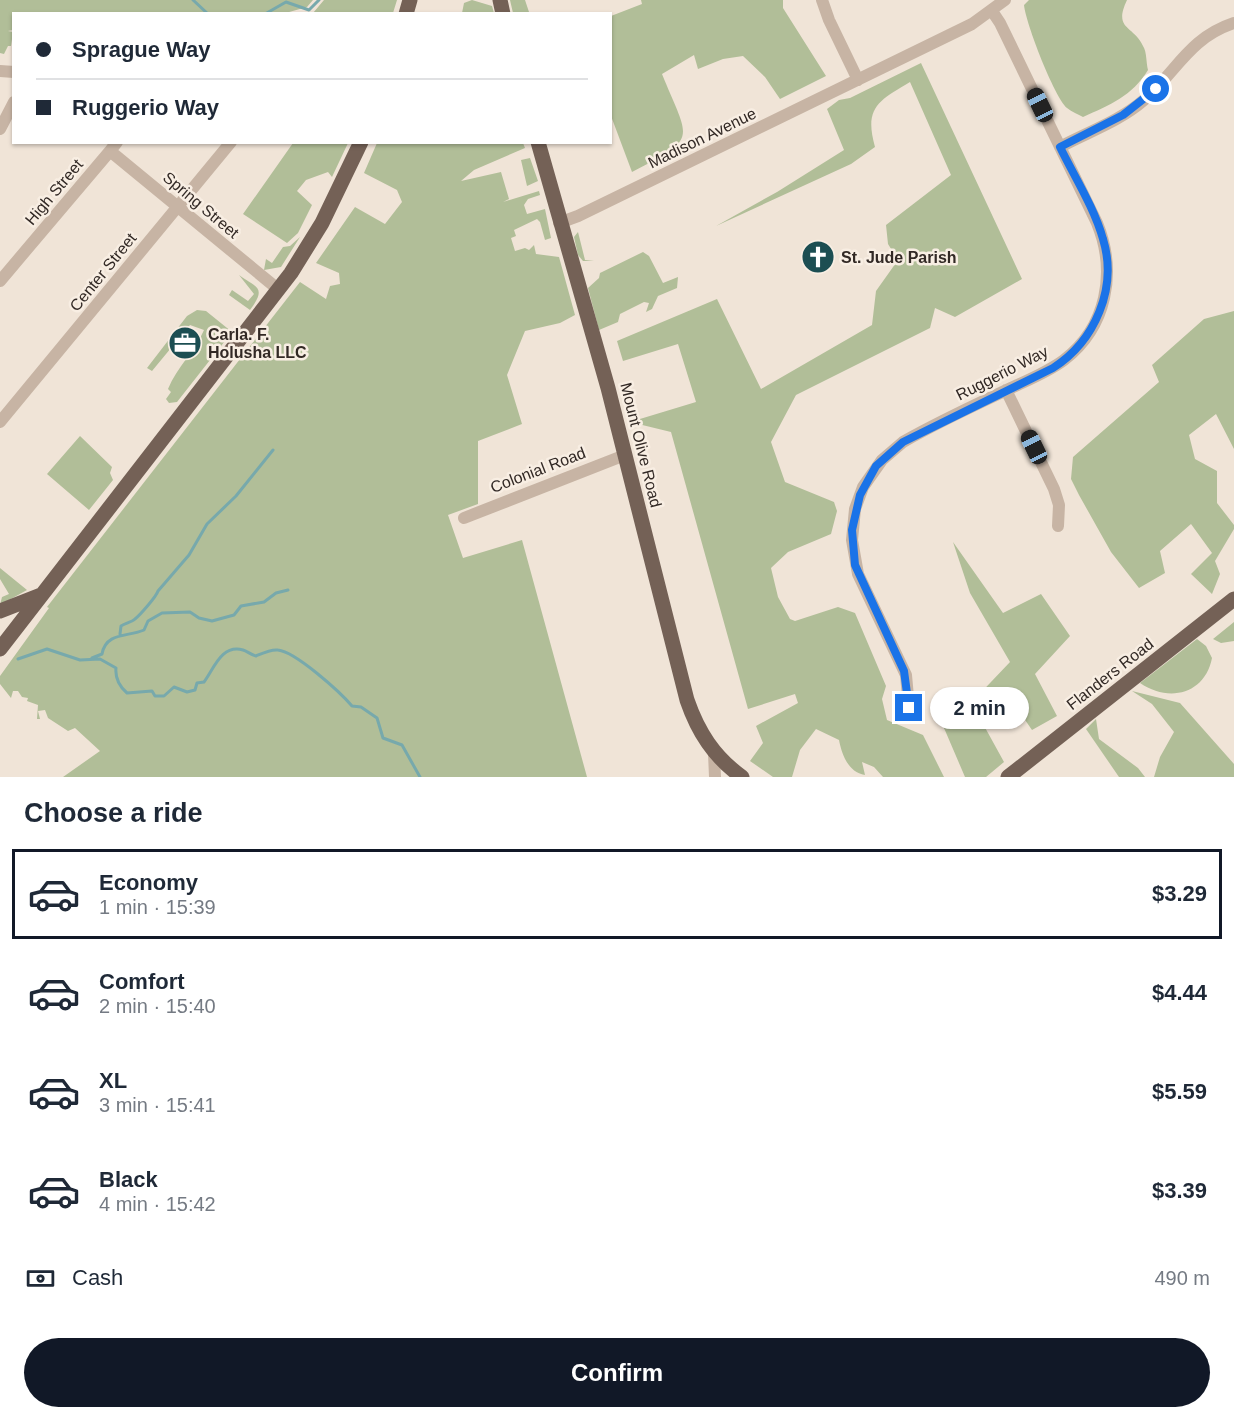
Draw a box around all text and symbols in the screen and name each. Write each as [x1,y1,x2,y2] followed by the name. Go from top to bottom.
[72,37,211,62] text: Sprague Way
[1142,75,1169,102] route start
[1024,85,1056,125] car
[72,95,219,120] text: Ruggerio Way
[645,104,759,172] street label: Madison Avenue
[22,155,87,228] street label: High Street
[160,168,243,242] street label: Spring Street
[66,229,140,314] street label: Center Street
[800,239,836,275] church icon: St. Jude Parish
[841,249,957,266] place label: St. Jude Parish
[167,325,203,361] office icon: Carla. F. Holusha LLC
[208,326,307,361] place label: Carla. F. Holusha LLC
[953,343,1051,403] street label: Ruggerio Way
[617,381,665,509] street label: Mount Olive Road
[1018,427,1050,467] car
[488,444,588,496] street label: Colonial Road
[1063,635,1157,713] street label: Flanders Road
[930,687,1029,729] callout: 2 min
[895,694,922,721] route end
[953,697,1006,719] text: 2 min
[24,798,203,828] text: Choose a ride
[27,867,81,921] icon: car
[99,870,198,895] text: Economy
[1152,881,1207,906] text: $3.29
[99,896,216,918] text: 1 min · 15:39
[27,966,81,1020] icon: car
[99,969,185,994] text: Comfort
[1152,980,1207,1005] text: $4.44
[99,995,216,1017] text: 2 min · 15:40
[27,1065,81,1119] icon: car
[99,1068,127,1093] text: XL
[1152,1079,1207,1104] text: $5.59
[99,1094,216,1116] text: 3 min · 15:41
[27,1164,81,1218] icon: car
[99,1167,158,1192] text: Black
[1152,1178,1207,1203] text: $3.39
[99,1193,216,1215] text: 4 min · 15:42
[24,1262,57,1295] icon: cash
[72,1265,123,1290] text: Cash
[1154,1267,1210,1289] text: 490 m
[24,1338,1210,1407] button: Confirm

